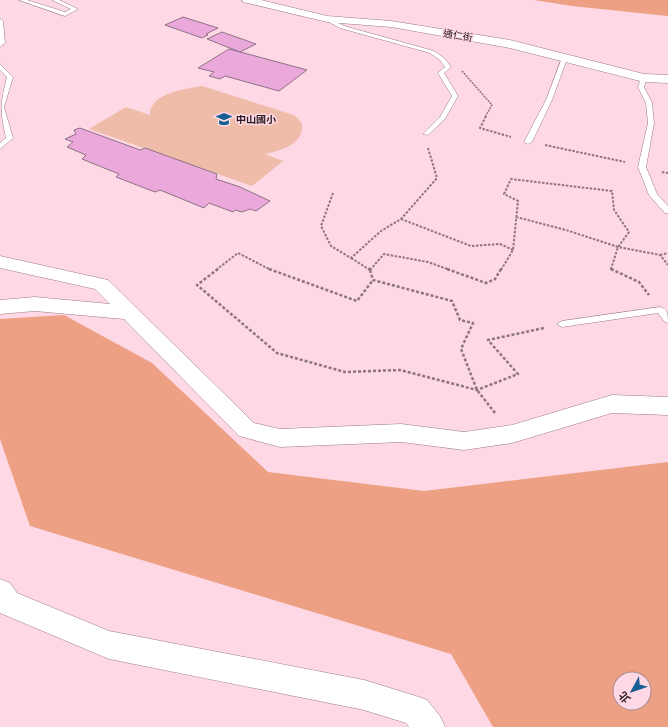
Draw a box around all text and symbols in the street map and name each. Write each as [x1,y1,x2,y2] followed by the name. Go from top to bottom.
[442,26,474,45] street label: 通仁街
[215,110,233,128] school or university icon: 中山國小
[236,112,277,127] place label: 中山國小
[612,671,652,711] north arrow
[615,688,634,707] text: 北

